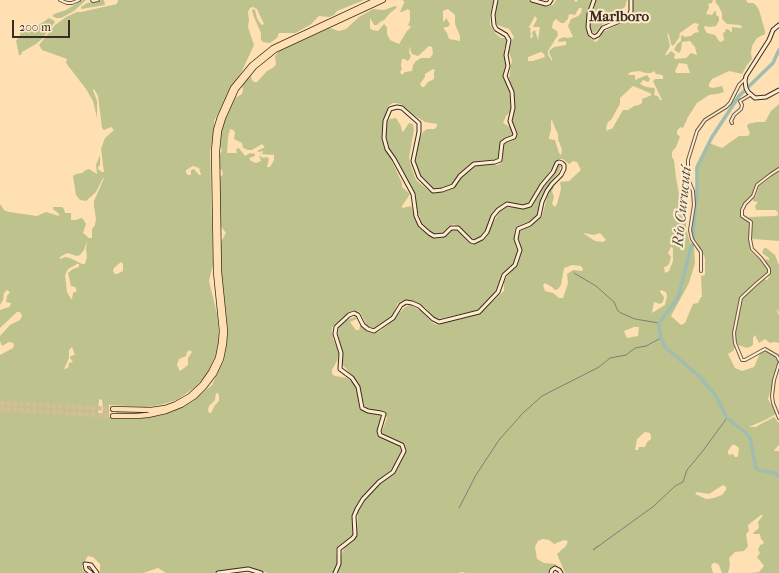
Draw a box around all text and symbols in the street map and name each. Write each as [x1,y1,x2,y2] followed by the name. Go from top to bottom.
[589,8,649,26] district label: Marlboro
[14,12,72,38] scale bar
[19,20,51,34] text: 200 m
[670,166,696,248] water label: Río Curucutí

